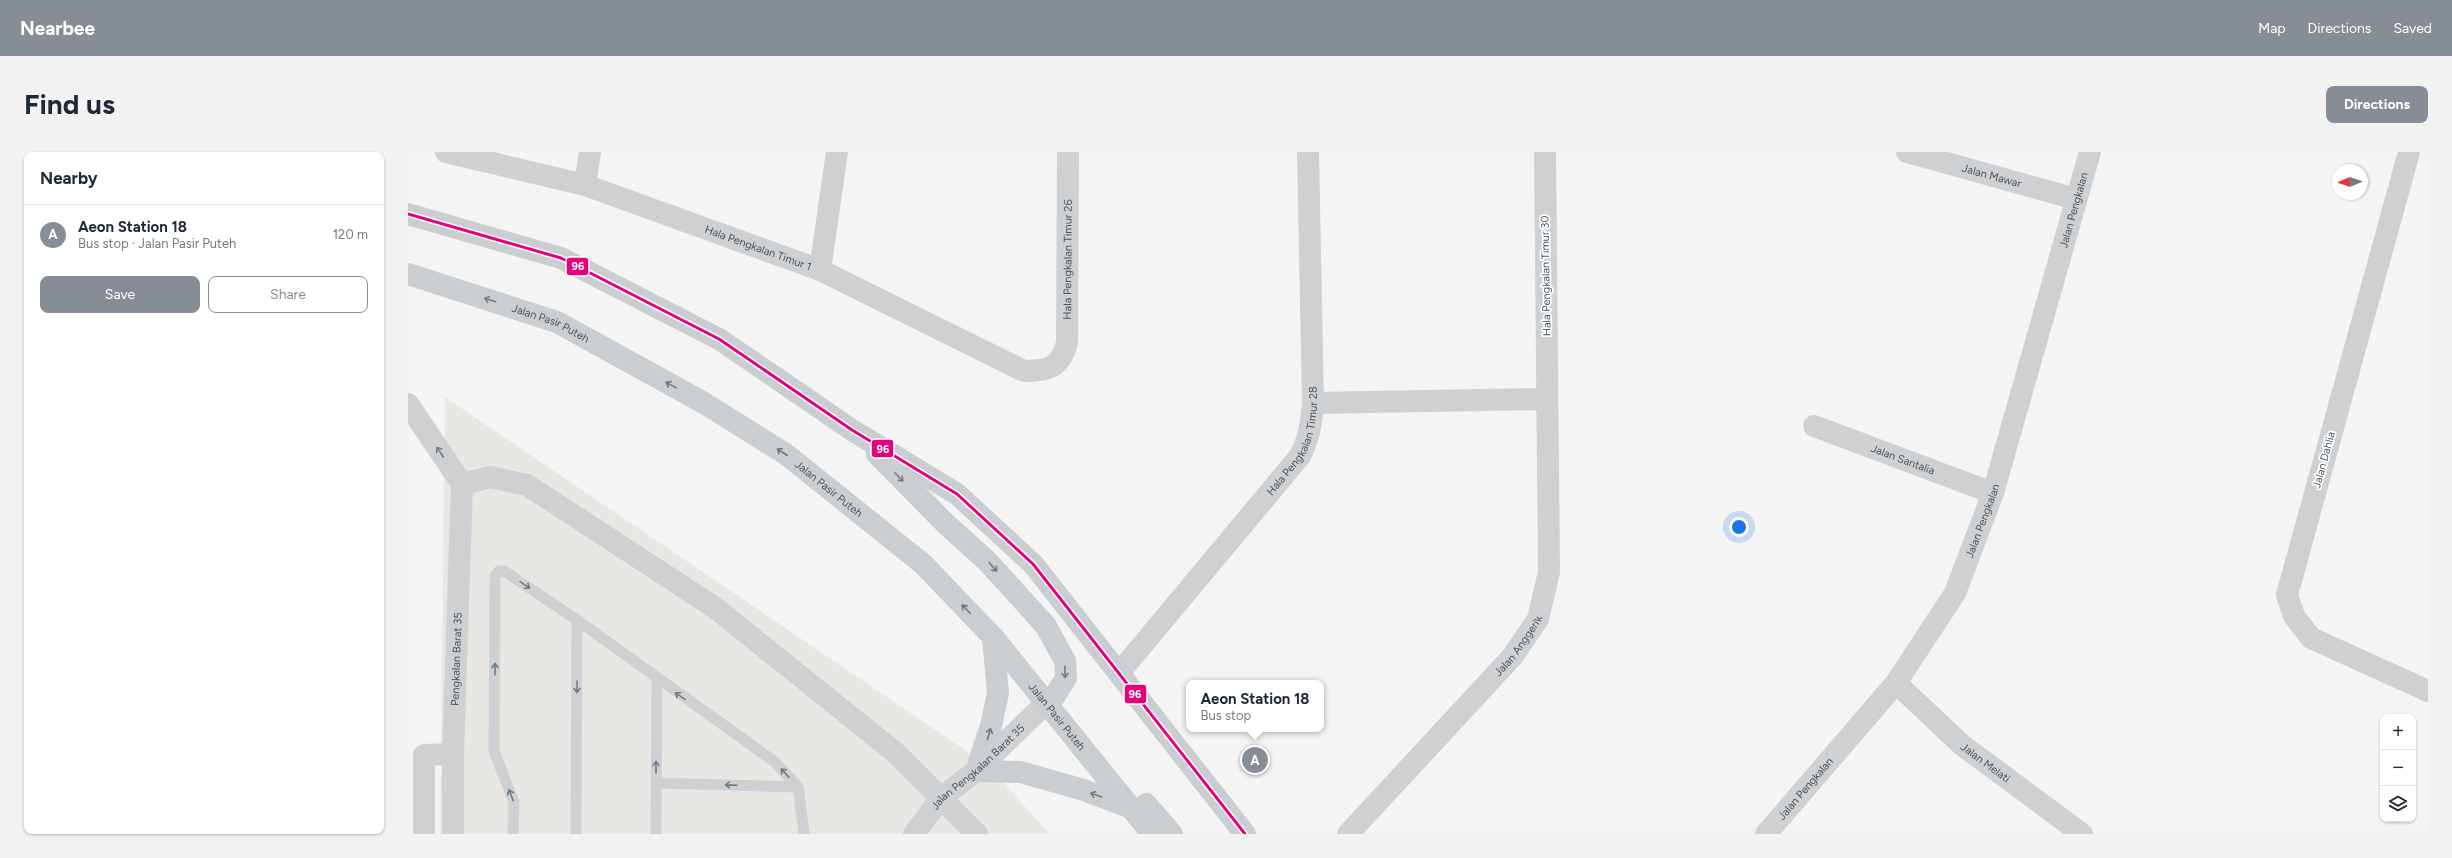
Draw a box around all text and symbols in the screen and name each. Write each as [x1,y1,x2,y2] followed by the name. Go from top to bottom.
[20,17,95,40] text: Nearbee
[2258,20,2286,37] text: Map
[2308,20,2371,37] text: Directions
[2393,20,2432,37] text: Saved
[2326,86,2428,123] button: Directions
[24,87,115,121] text: Find us
[1961,161,2023,190] street label: Jalan Mawar
[2332,164,2368,200] north arrow
[40,168,98,188] text: Nearby
[2057,171,2090,249] street label: Jalan Pengkalan
[1061,199,1074,320] street label: Hala Pengkalan Timur 26
[1538,216,1554,336] street label: Hala Pengkalan Timur 30
[78,218,187,236] text: Aeon Station 18
[703,222,813,273] street label: Hala Pengkalan Timur 1
[48,227,58,242] text: A
[333,227,368,242] text: 120 m
[78,236,236,251] text: Bus stop · Jalan Pasir Puteh
[566,257,589,276] line badge: 96
[572,260,585,273] text: 96
[40,276,200,313] button: Save
[208,276,368,313] button: Share
[485,296,497,304] one-way arrow
[510,301,592,345] street label: Jalan Pasir Puteh
[665,380,677,388] one-way arrow
[1264,386,1320,498] street label: Hala Pengkalan Timur 28
[2310,430,2338,490] street label: Jalan Dahlia
[871,439,894,458] line badge: 96
[1869,441,1937,477] street label: Jalan Santalia
[877,443,890,456] text: 96
[436,447,444,458] one-way arrow
[776,448,788,456] one-way arrow
[792,458,865,520] street label: Jalan Pasir Puteh
[894,472,904,482] one-way arrow
[1962,482,2002,560] street label: Jalan Pengkalan
[1729,517,1749,537] your location
[988,562,997,572] one-way arrow
[519,581,530,589] one-way arrow
[961,604,971,614] one-way arrow
[448,612,464,706] street label: Pengkalan Barat 35
[1491,614,1545,679] street label: Jalan Anggerik
[491,663,499,676] one-way arrow
[1061,665,1069,678] one-way arrow
[573,680,581,693] one-way arrow
[1026,680,1088,753] street label: Jalan Pasir Puteh
[1186,680,1324,732] popup
[1124,684,1147,704] line badge: 96
[1129,688,1142,701] text: 96
[1201,690,1309,708] text: Aeon Station 18
[675,692,686,700] one-way arrow
[1201,708,1251,723] text: Bus stop
[2380,714,2416,822] map controls
[2380,714,2416,750] button: +
[928,721,1027,812] street label: Jalan Pengkalan Barat 35
[986,728,993,741] one-way arrow
[1958,740,2013,785] street label: Jalan Melati
[1242,745,1268,775] pin: A
[2380,750,2416,786] button: −
[1775,755,1836,822] street label: Jalan Pengkalan
[652,761,660,774] one-way arrow
[780,768,789,778] one-way arrow
[725,781,738,789] one-way arrow
[2380,786,2416,822] button: layers
[507,790,515,802] one-way arrow
[1091,790,1103,798] one-way arrow

